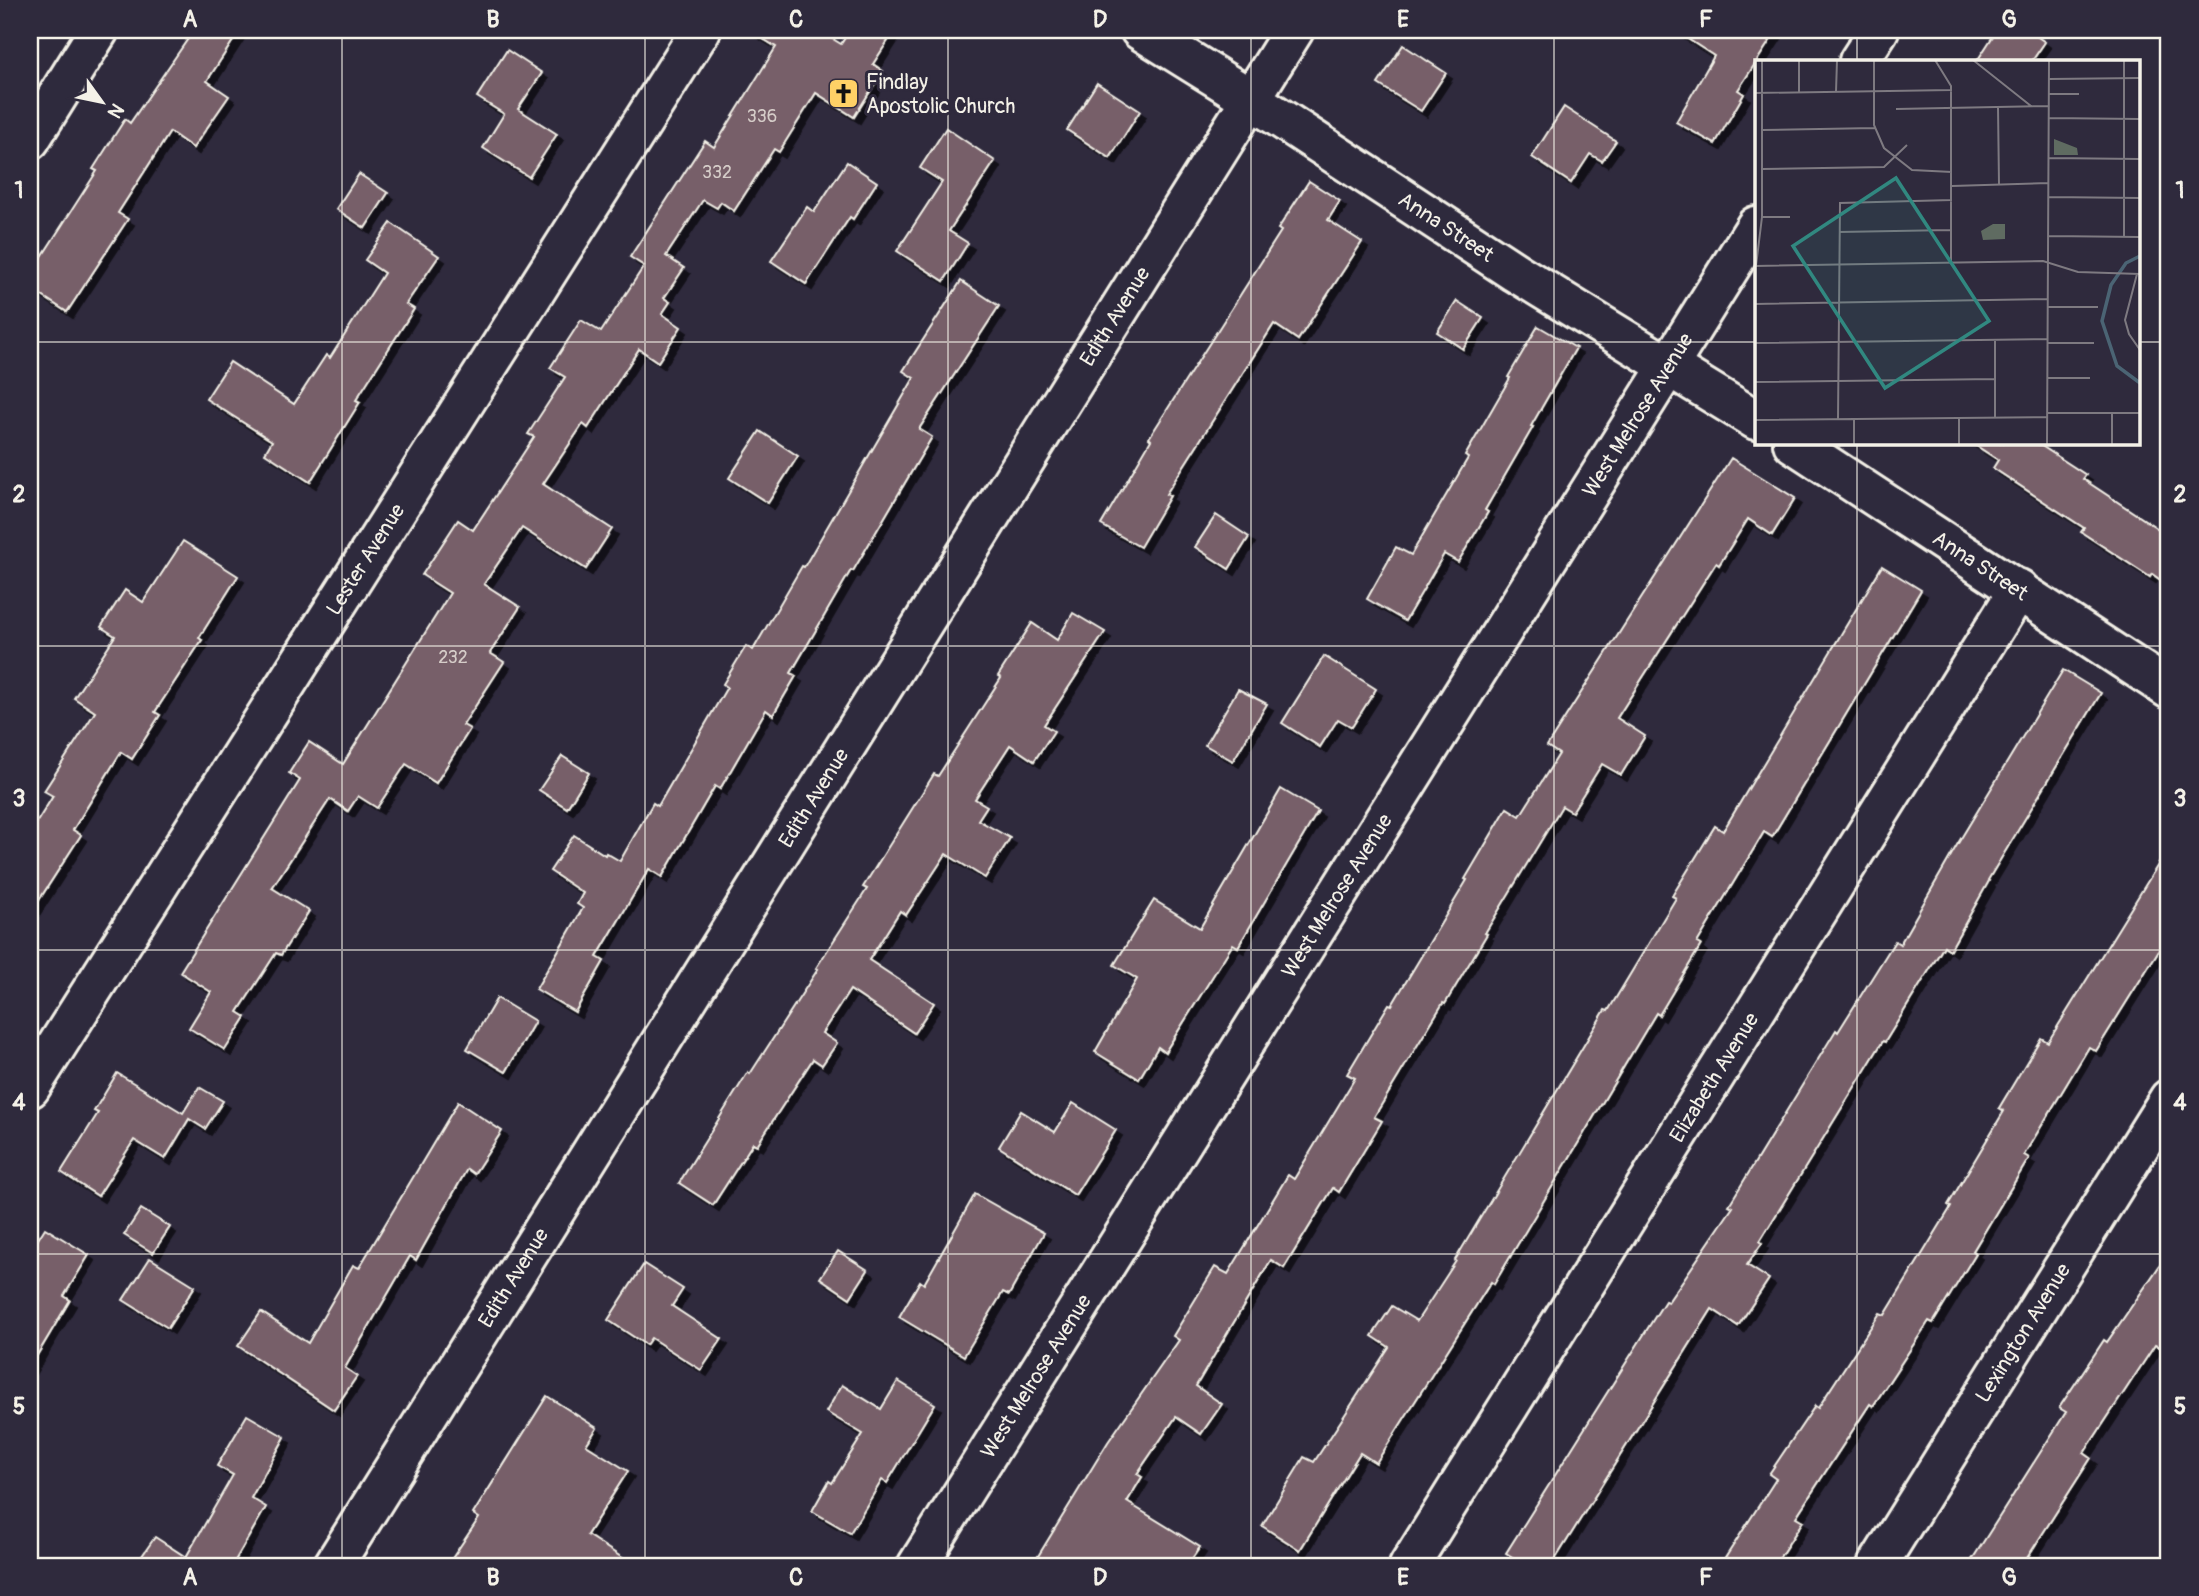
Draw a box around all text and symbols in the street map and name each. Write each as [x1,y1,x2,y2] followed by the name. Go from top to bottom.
[183,5,198,34] text: A
[486,5,500,34] text: B
[789,5,803,34] text: C
[1093,5,1107,34] text: D
[1397,5,1409,34] text: E
[1699,5,1713,34] text: F
[2001,5,2017,34] text: G
[1755,60,2140,444] inset map
[66,66,136,136] north arrow
[866,69,1015,120] place label: Findlay Apostolic Church
[826,77,860,111] church icon: Findlay Apostolic Church
[102,99,129,123] text: N
[747,105,777,128] house number: 336
[702,161,732,184] house number: 332
[15,176,24,205] text: 1
[2176,176,2185,205] text: 1
[1393,186,1499,269] street label: Anna Street
[1074,261,1157,372] street label: Edith Avenue
[1577,328,1700,502] street label: West Melrose Avenue
[13,480,26,509] text: 2
[2174,480,2187,509] text: 2
[320,498,411,621] street label: Lester Avenue
[1927,525,2034,607] street label: Anna Street
[438,646,468,669] house number: 232
[773,743,856,853] street label: Edith Avenue
[13,784,25,813] text: 3
[2174,784,2186,813] text: 3
[1276,808,1399,983] street label: West Melrose Avenue
[1664,1007,1766,1148] street label: Elizabeth Avenue
[12,1088,26,1117] text: 4
[2173,1088,2187,1117] text: 4
[472,1223,555,1333] street label: Edith Avenue
[1970,1258,2077,1408] street label: Lexington Avenue
[975,1289,1098,1463] street label: West Melrose Avenue
[13,1392,25,1421] text: 5
[2174,1392,2186,1421] text: 5
[183,1563,198,1592] text: A
[486,1563,500,1592] text: B
[789,1563,803,1592] text: C
[1093,1563,1107,1592] text: D
[1397,1563,1409,1592] text: E
[1699,1563,1713,1592] text: F
[2001,1563,2017,1592] text: G

